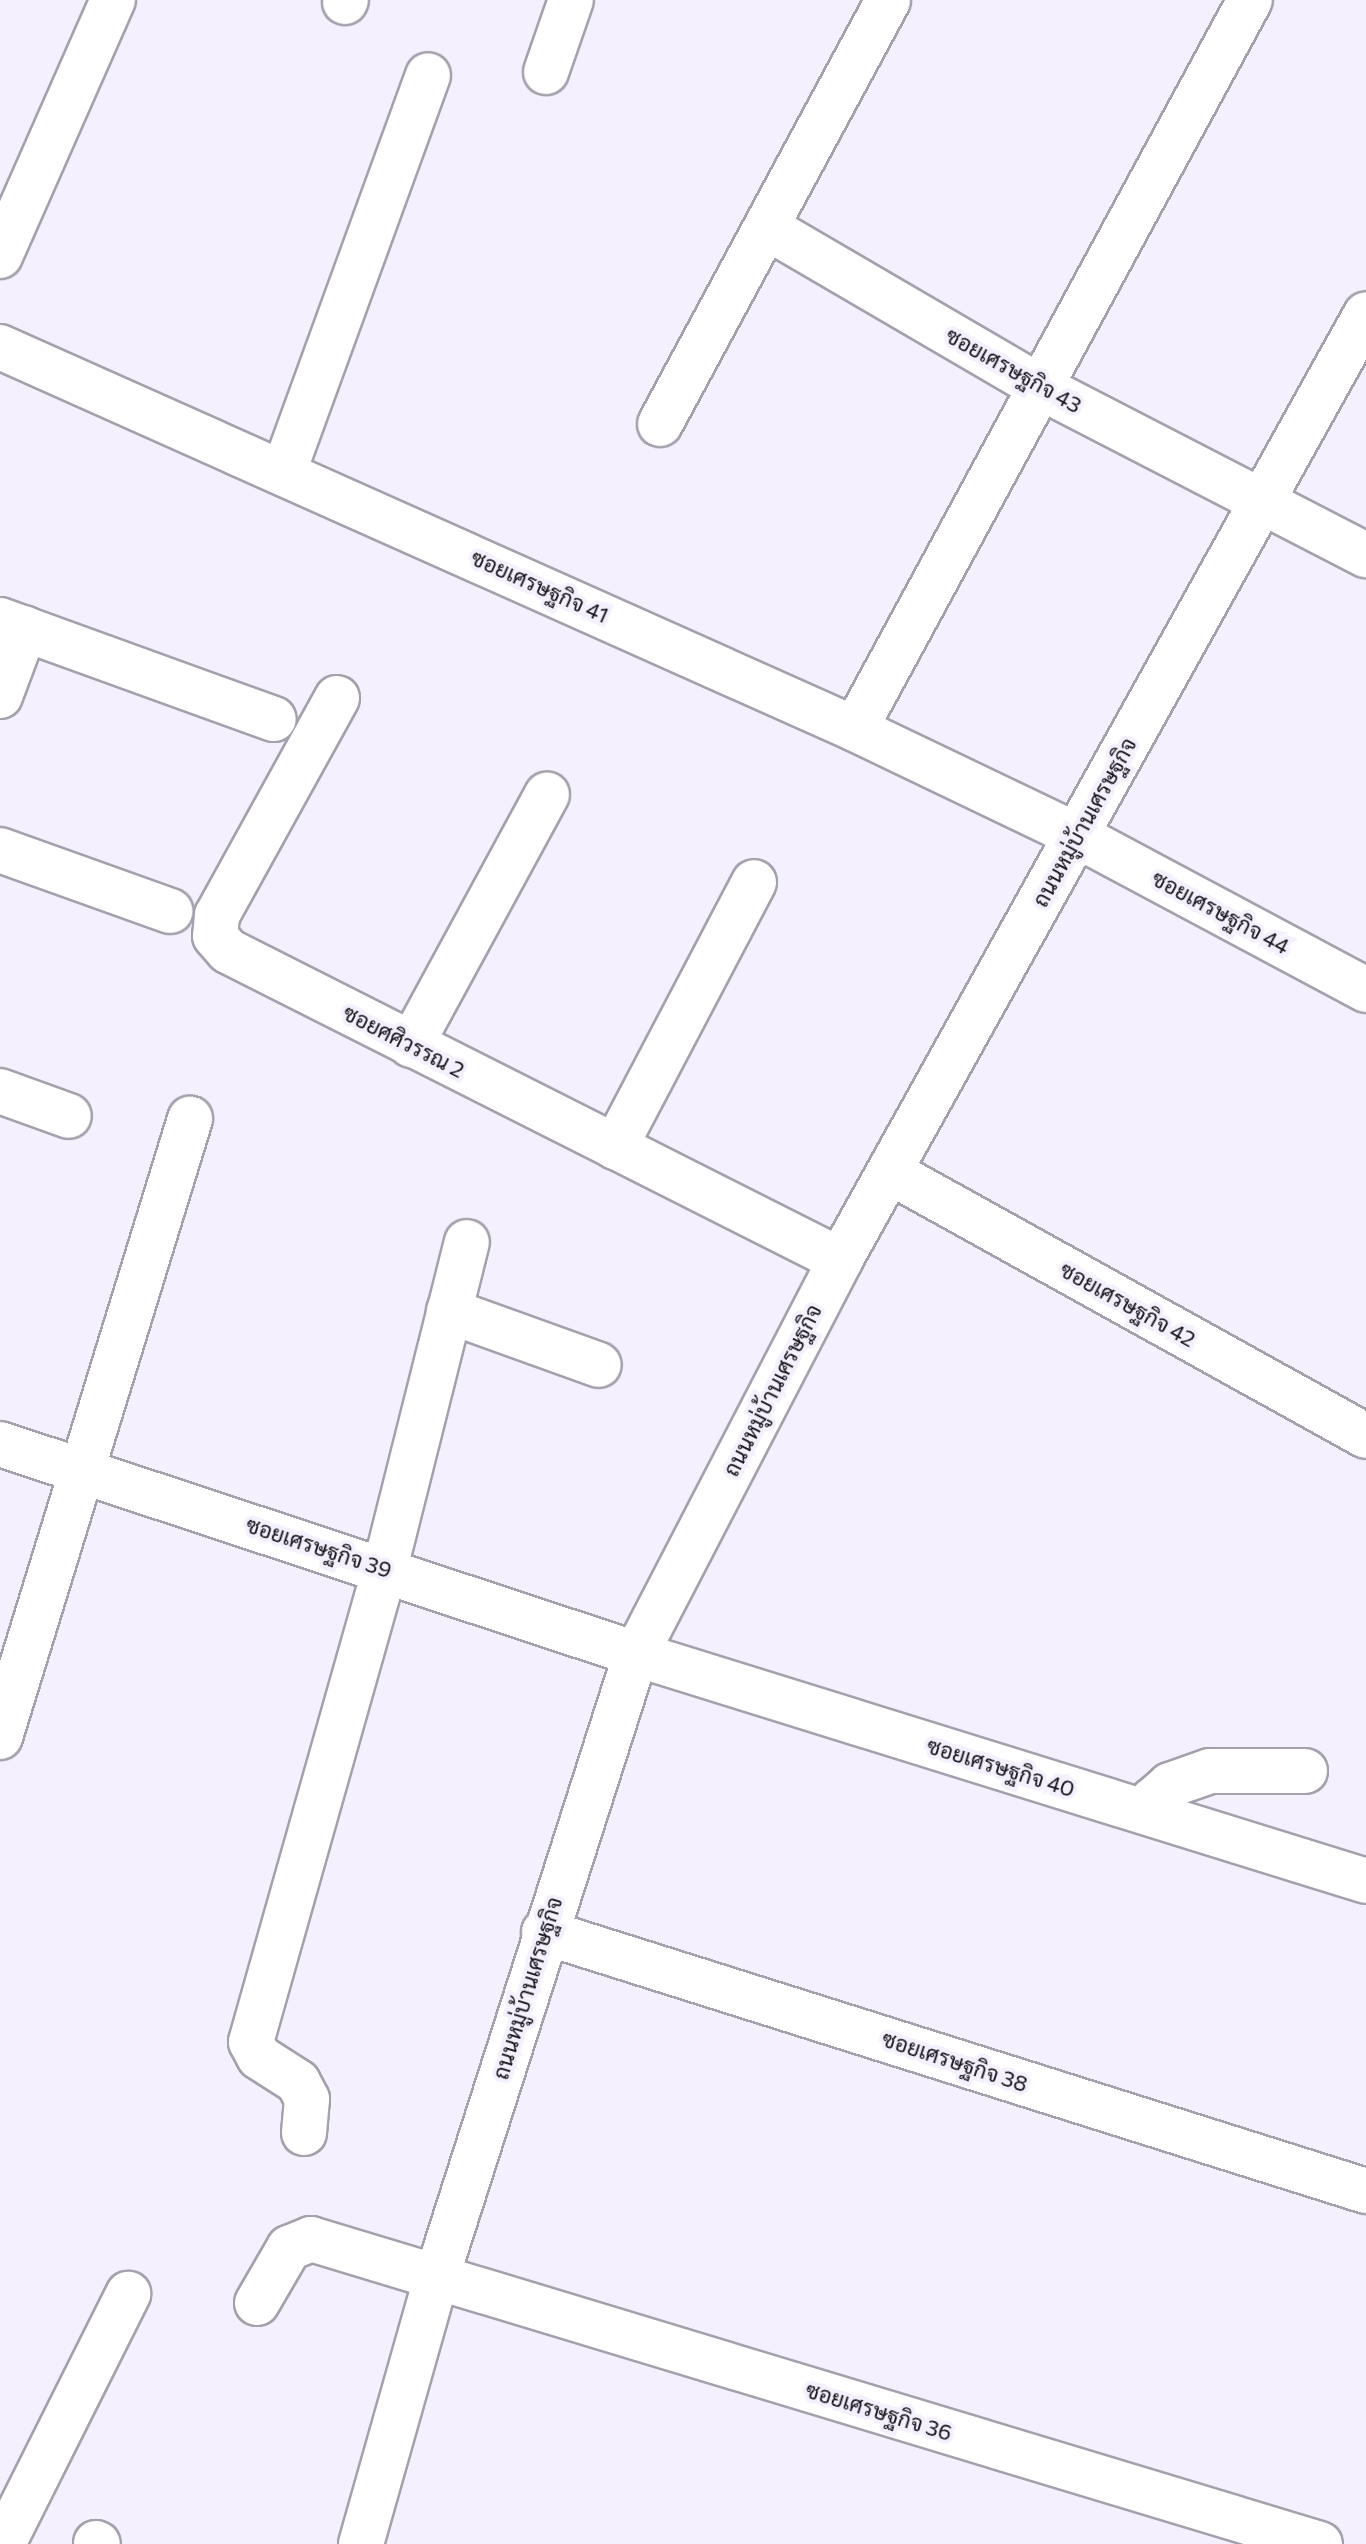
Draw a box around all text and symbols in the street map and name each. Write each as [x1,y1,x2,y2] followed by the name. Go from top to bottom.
[941,322,1087,418] street label: ซอยเศรษฐกิจ 43
[467,544,613,628] street label: ซอยเศรษฐกิจ 41
[1027,733,1141,911] street label: ถนนหมู่บ้านเศรษฐกิจ
[1148,865,1294,959] street label: ซอยเศรษฐกิจ 44
[339,999,469,1083] street label: ซอยศศิวรรณ 2
[1056,1256,1200,1352] street label: ซอยเศรษฐกิจ 42
[717,1300,827,1480] street label: ถนนหมู่บ้านเศรษฐกิจ
[243,1511,395,1583] street label: ซอยเศรษฐกิจ 39
[924,1732,1078,1802] street label: ซอยเศรษฐกิจ 40
[487,1894,567,2082] street label: ถนนหมู่บ้านเศรษฐกิจ
[879,2025,1031,2097] street label: ซอยเศรษฐกิจ 38
[803,2376,955,2446] street label: ซอยเศรษฐกิจ 36

